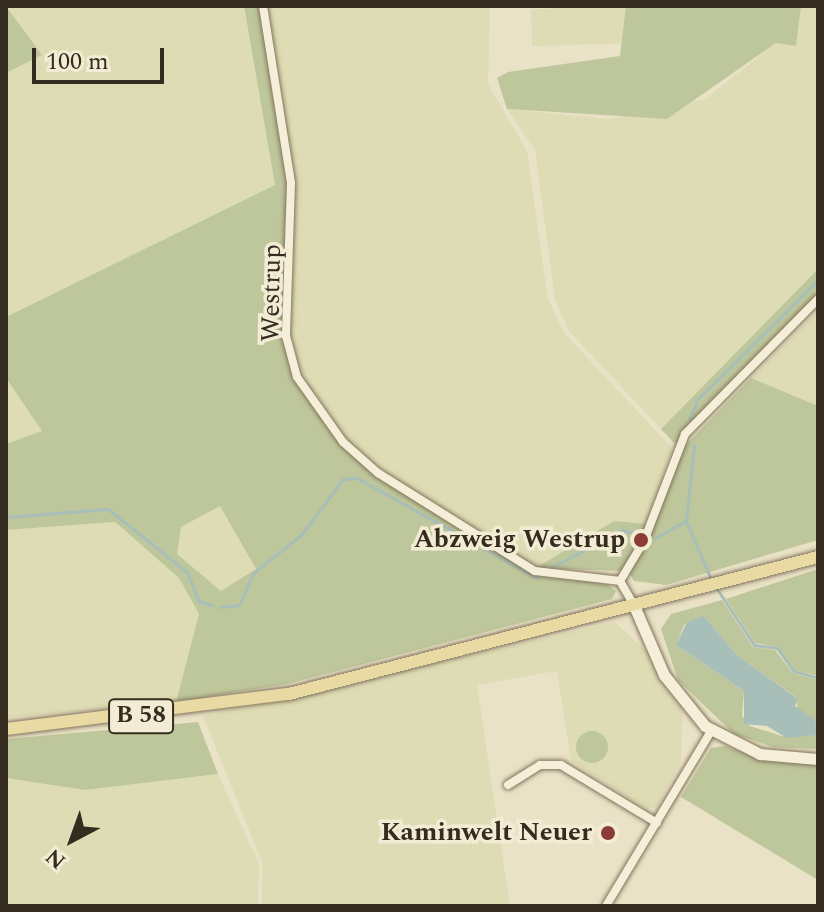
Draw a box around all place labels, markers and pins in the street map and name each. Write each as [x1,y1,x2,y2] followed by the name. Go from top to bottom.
[414,524,625,556] place label: Abzweig Westrup
[632,531,650,549] marker: Abzweig Westrup
[381,817,592,849] place label: Kaminwelt Neuer
[599,824,617,842] marker: Kaminwelt Neuer

